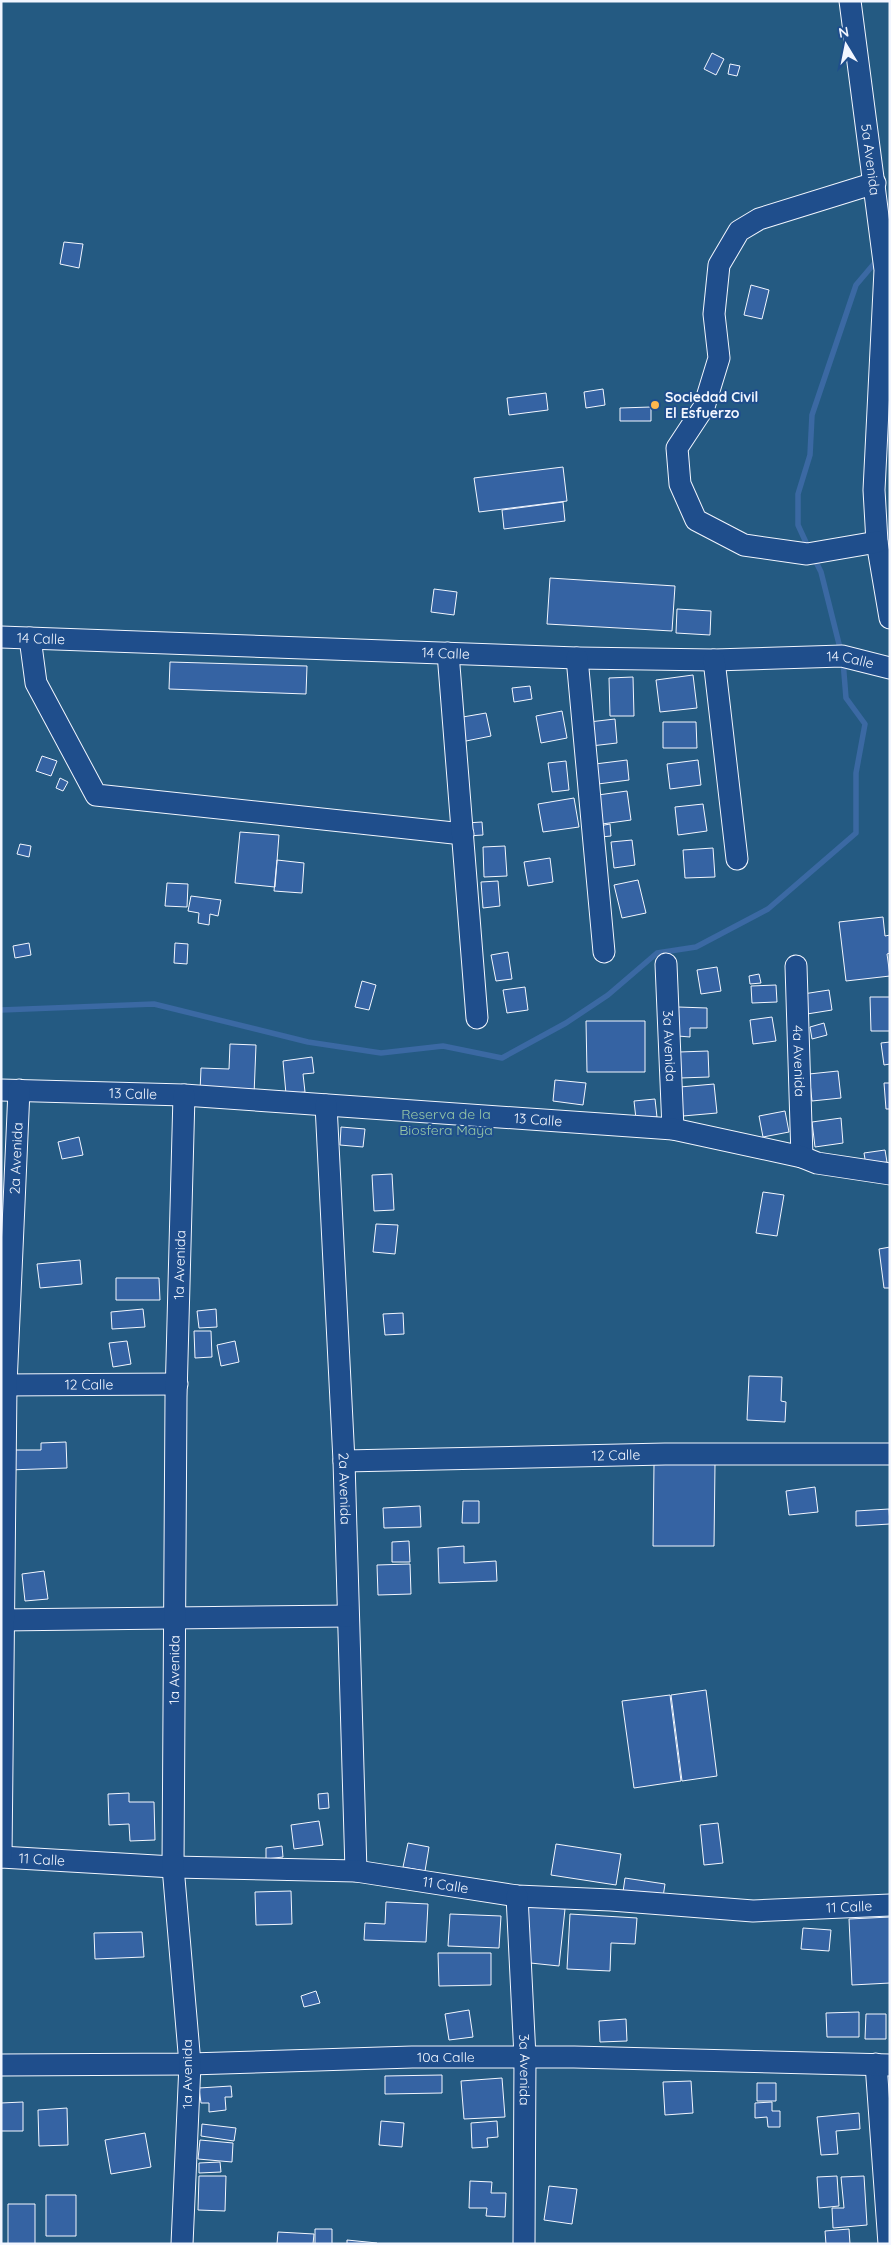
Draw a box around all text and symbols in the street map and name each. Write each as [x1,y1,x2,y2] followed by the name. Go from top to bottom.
[821,20,871,70] north arrow
[837,22,850,42] text: N
[857,123,884,196] street label: 5a Avenida
[665,388,758,422] place label: Sociedad Civil El Esfuerzo
[649,399,661,411] marker: Sociedad Civil El Esfuerzo
[17,629,65,648] street label: 14 Calle
[421,643,470,663] street label: 14 Calle
[826,647,876,673] street label: 14 Calle
[659,1010,680,1082] street label: 3a Avenida
[789,1025,809,1097] street label: 4a Avenida
[109,1084,157,1103] street label: 13 Calle
[399,1105,493,1139] park label: Reserva de la Biosfera Maya
[513,1109,563,1130] street label: 13 Calle
[5,1122,27,1195] street label: 2a Avenida
[170,1230,189,1300] street label: 1a Avenida
[65,1375,113,1394] street label: 12 Calle
[591,1446,641,1465] street label: 12 Calle
[335,1452,355,1525] street label: 2a Avenida
[165,1635,183,1705] street label: 1a Avenida
[18,1849,66,1870] street label: 11 Calle
[421,1872,470,1897] street label: 11 Calle
[826,1897,873,1917] street label: 11 Calle
[515,2034,534,2106] street label: 3a Avenida
[178,2039,196,2109] street label: 1a Avenida
[417,2048,475,2066] street label: 10a Calle

